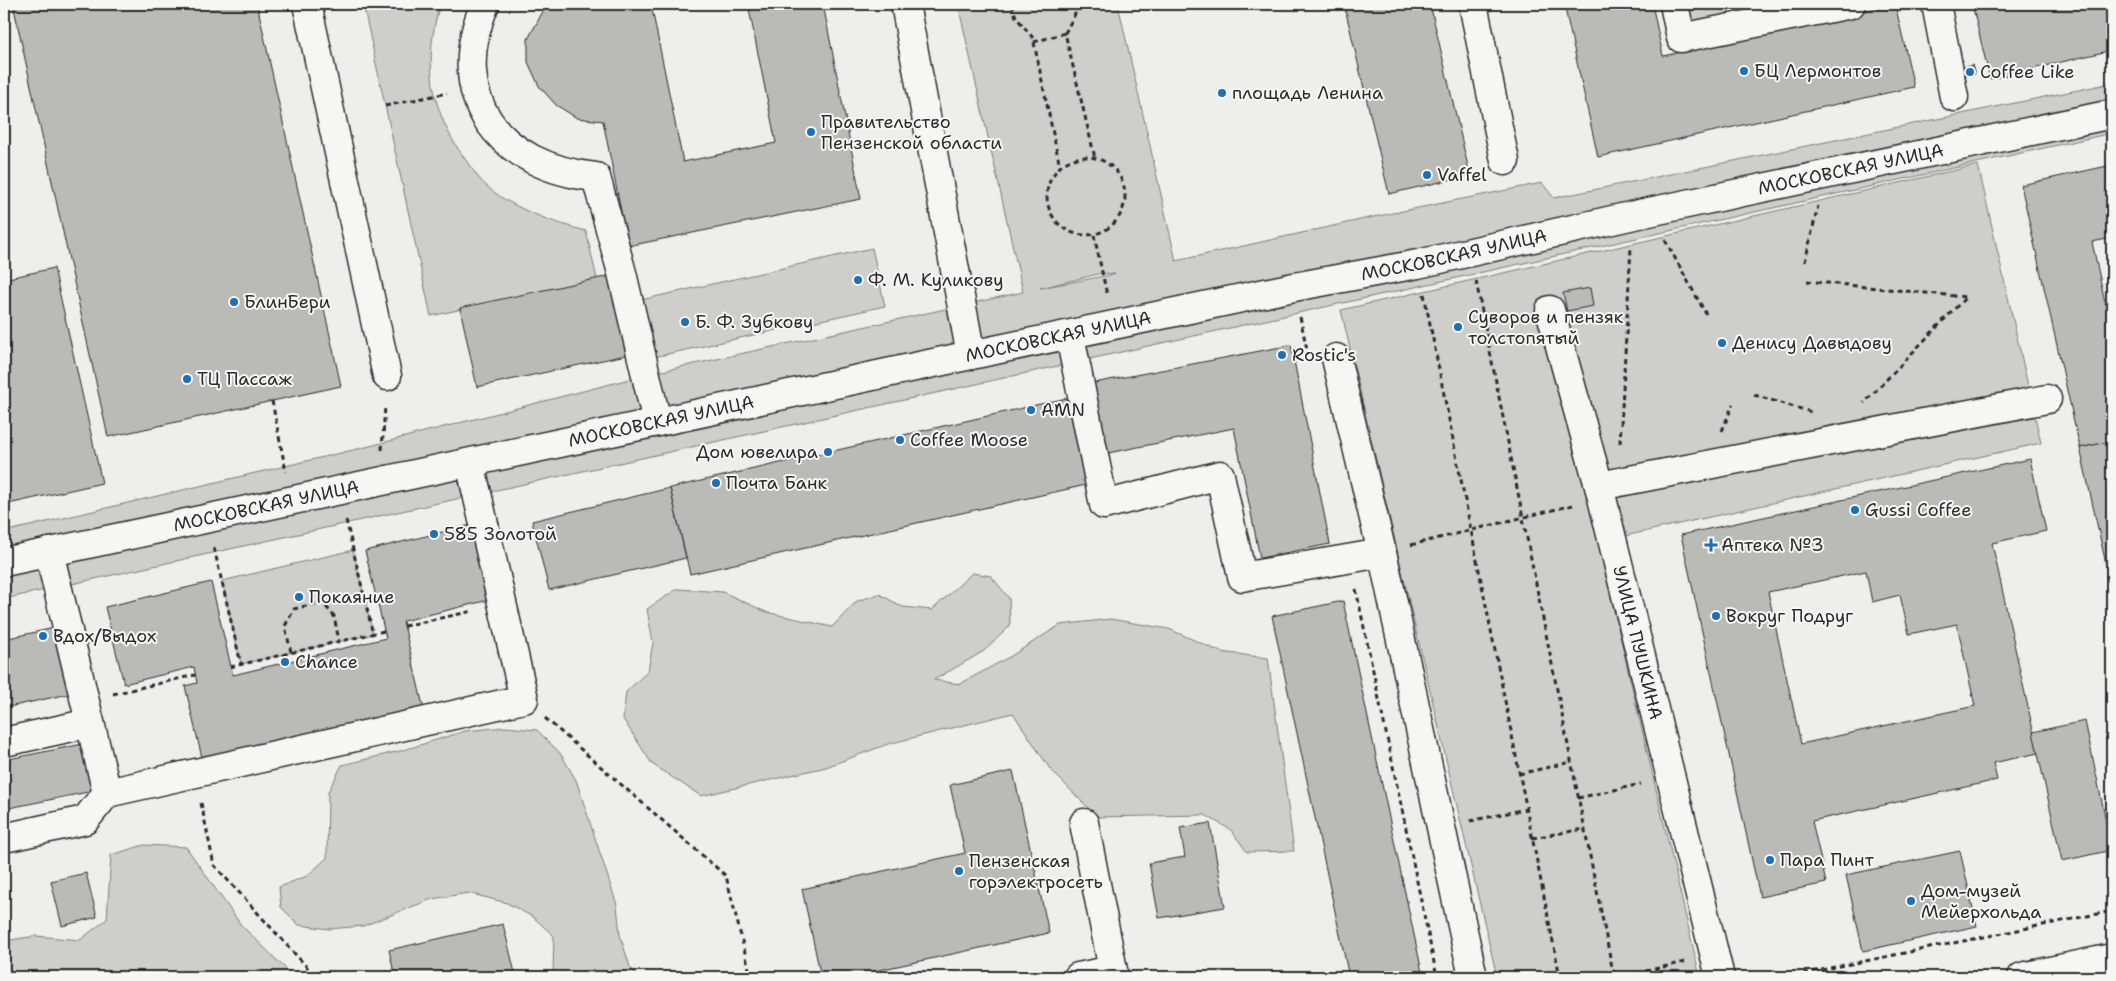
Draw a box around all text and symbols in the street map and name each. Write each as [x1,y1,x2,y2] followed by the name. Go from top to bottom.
[1754,59,1881,83] place label: БЦ Лермонтов
[1980,60,2075,84] place label: Coffee Like
[1738,65,1750,77] marker: БЦ Лермонтов
[1964,66,1976,78] marker: Coffee Like
[1232,81,1383,105] place label: площадь Ленина
[1216,87,1228,99] marker: площадь Ленина
[821,110,1002,155] place label: Правительство Пензенской области
[805,126,817,138] marker: Правительство Пензенской области
[1755,138,1946,201] street label: МОСКОВСКАЯ УЛИЦА
[1437,163,1487,187] place label: Vaffel
[1421,169,1433,181] marker: Vaffel
[1359,223,1549,286] street label: МОСКОВСКАЯ УЛИЦА
[868,268,1004,292] place label: Ф. М. Куликову
[852,274,864,286] marker: Ф. М. Куликову
[244,290,331,314] place label: БлинБери
[228,296,240,308] marker: БлинБери
[963,305,1153,368] street label: МОСКОВСКАЯ УЛИЦА
[1468,305,1624,350] place label: Суворов и пензяк толстопятый
[695,310,813,334] place label: Б. Ф. Зубкову
[679,316,691,328] marker: Б. Ф. Зубкову
[1452,321,1464,333] marker: Суворов и пензяк толстопятый
[1732,331,1892,355] place label: Денису Давыдову
[1716,337,1728,349] marker: Денису Давыдову
[1292,343,1356,367] place label: Rostic's
[1276,349,1288,361] marker: Rostic's
[197,367,292,391] place label: ТЦ Пассаж
[181,373,193,385] marker: ТЦ Пассаж
[566,390,756,453] street label: МОСКОВСКАЯ УЛИЦА
[1041,398,1085,422] place label: AMN
[1025,404,1037,416] marker: AMN
[910,428,1028,452] place label: Coffee Moose
[894,434,906,446] marker: Coffee Moose
[696,440,818,464] place label: Дом ювелира
[822,446,834,458] marker: Дом ювелира
[726,471,827,495] place label: Почта Банк
[171,474,361,537] street label: МОСКОВСКАЯ УЛИЦА
[710,477,722,489] marker: Почта Банк
[1865,498,1971,522] place label: Gussi Coffee
[1849,504,1861,516] marker: Gussi Coffee
[444,522,557,546] place label: 585 Золотой
[428,528,440,540] marker: 585 Золотой
[1721,533,1824,557] place label: Аптека №3
[1705,539,1717,551] marker: Аптека №3
[1607,563,1668,722] street label: УЛИЦА ПУШКИНА
[309,585,394,609] place label: Покаяние
[293,591,305,603] marker: Покаяние
[1726,604,1853,628] place label: Вокруг Подруг
[1710,610,1722,622] marker: Вокруг Подруг
[53,624,156,648] place label: Вдох/Выдох
[37,630,49,642] marker: Вдох/Выдох
[295,650,358,674] place label: Chance
[279,656,291,668] marker: Chance
[1780,848,1875,872] place label: Пара Пинт
[969,849,1103,894] place label: Пензенская горэлектросеть
[1764,854,1776,866] marker: Пара Пинт
[953,865,965,877] marker: Пензенская горэлектросеть
[1921,879,2041,924] place label: Дом-музей Мейерхольда
[1905,895,1917,907] marker: Дом-музей Мейерхольда

